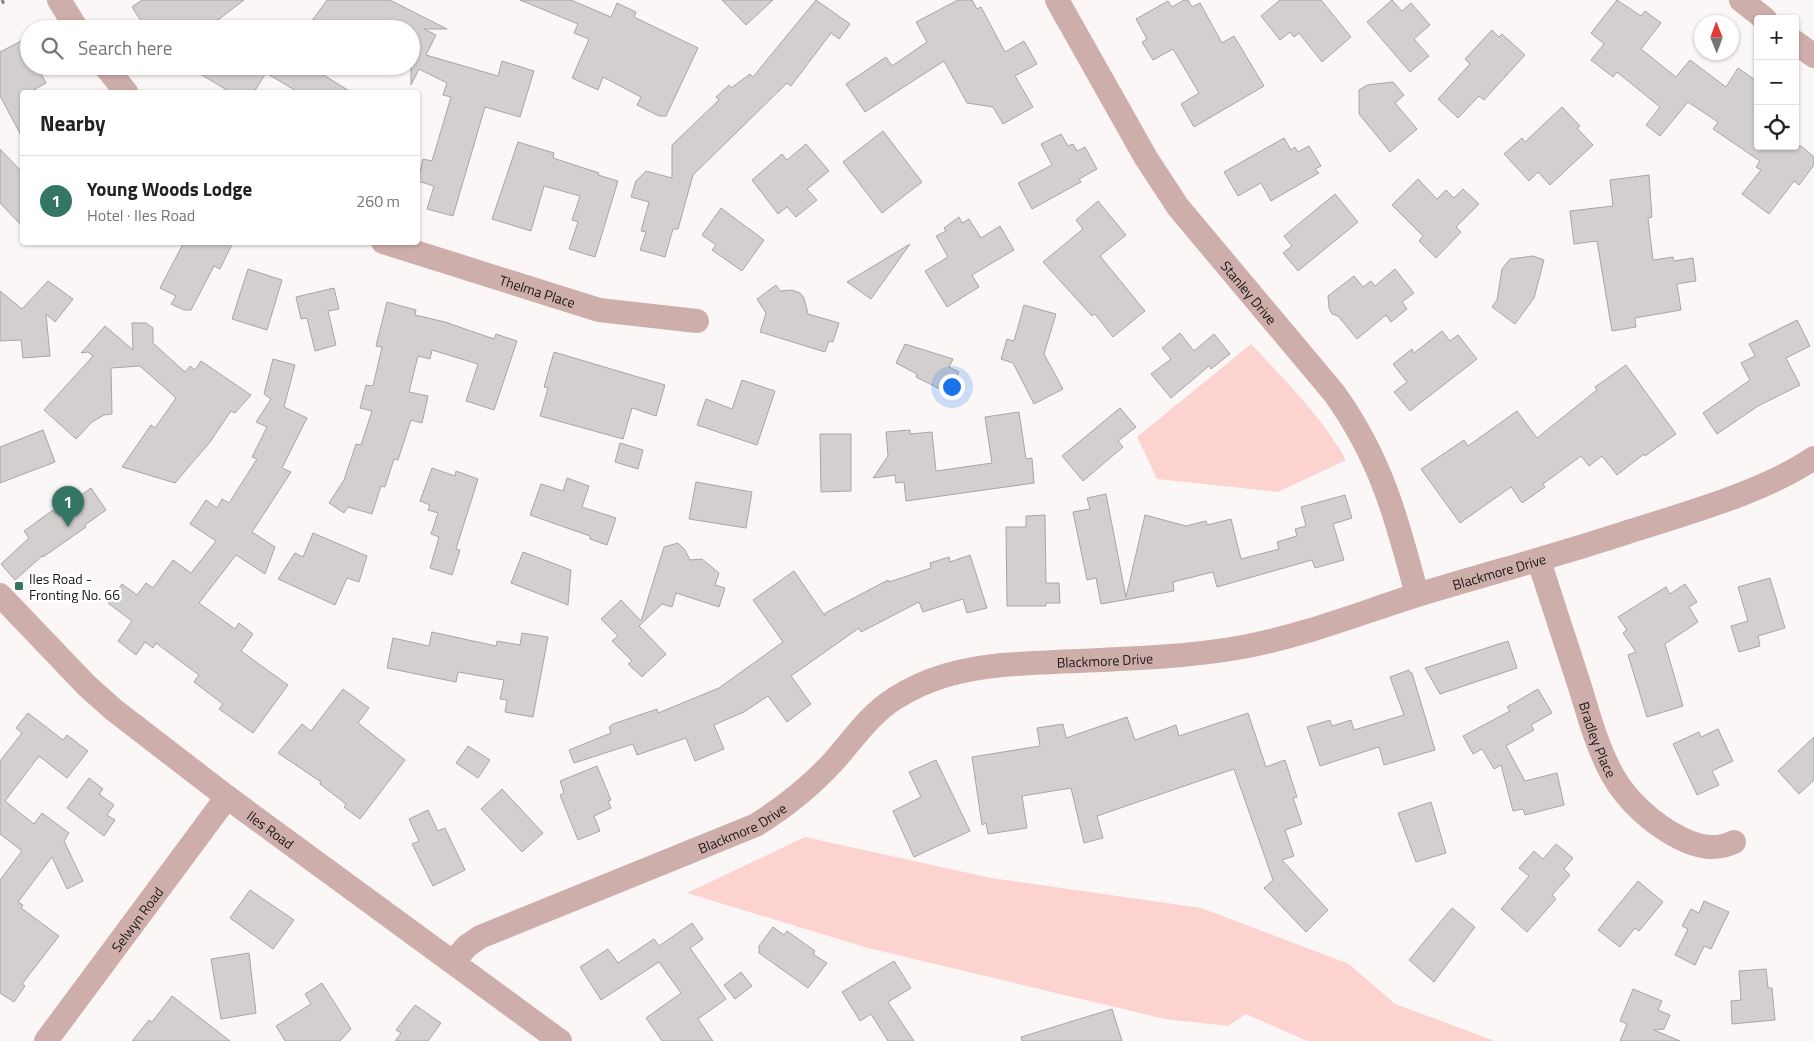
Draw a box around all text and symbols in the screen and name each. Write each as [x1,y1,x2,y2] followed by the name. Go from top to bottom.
[1694,15,1739,60] north arrow
[1754,15,1799,150] map controls
[1754,15,1799,60] button: +
[20,20,420,75] search box
[78,33,172,62] text: Search here
[38,34,66,62] icon: search
[1754,60,1799,105] button: −
[1754,105,1799,150] button: locate
[40,107,105,139] text: Nearby
[87,174,252,203] text: Young Woods Lodge
[52,189,60,213] text: 1
[356,189,400,213] text: 260 m
[87,203,195,227] text: Hotel · Iles Road
[1216,256,1282,329] street label: Stanley Drive
[497,269,578,312] street label: Thelma Place
[939,374,965,400] your location
[52,486,84,527] pin: 1
[1450,548,1548,594] street label: Blackmore Drive
[29,568,120,605] place label: Iles Road - Fronting No. 66
[13,580,25,592] marker: Iles Road - Fronting No. 66
[1056,647,1154,672] street label: Blackmore Drive
[1574,699,1622,781] street label: Bradley Place
[694,797,791,858] street label: Blackmore Drive
[243,805,299,853] street label: Iles Road
[105,882,168,956] street label: Selwyn Road

